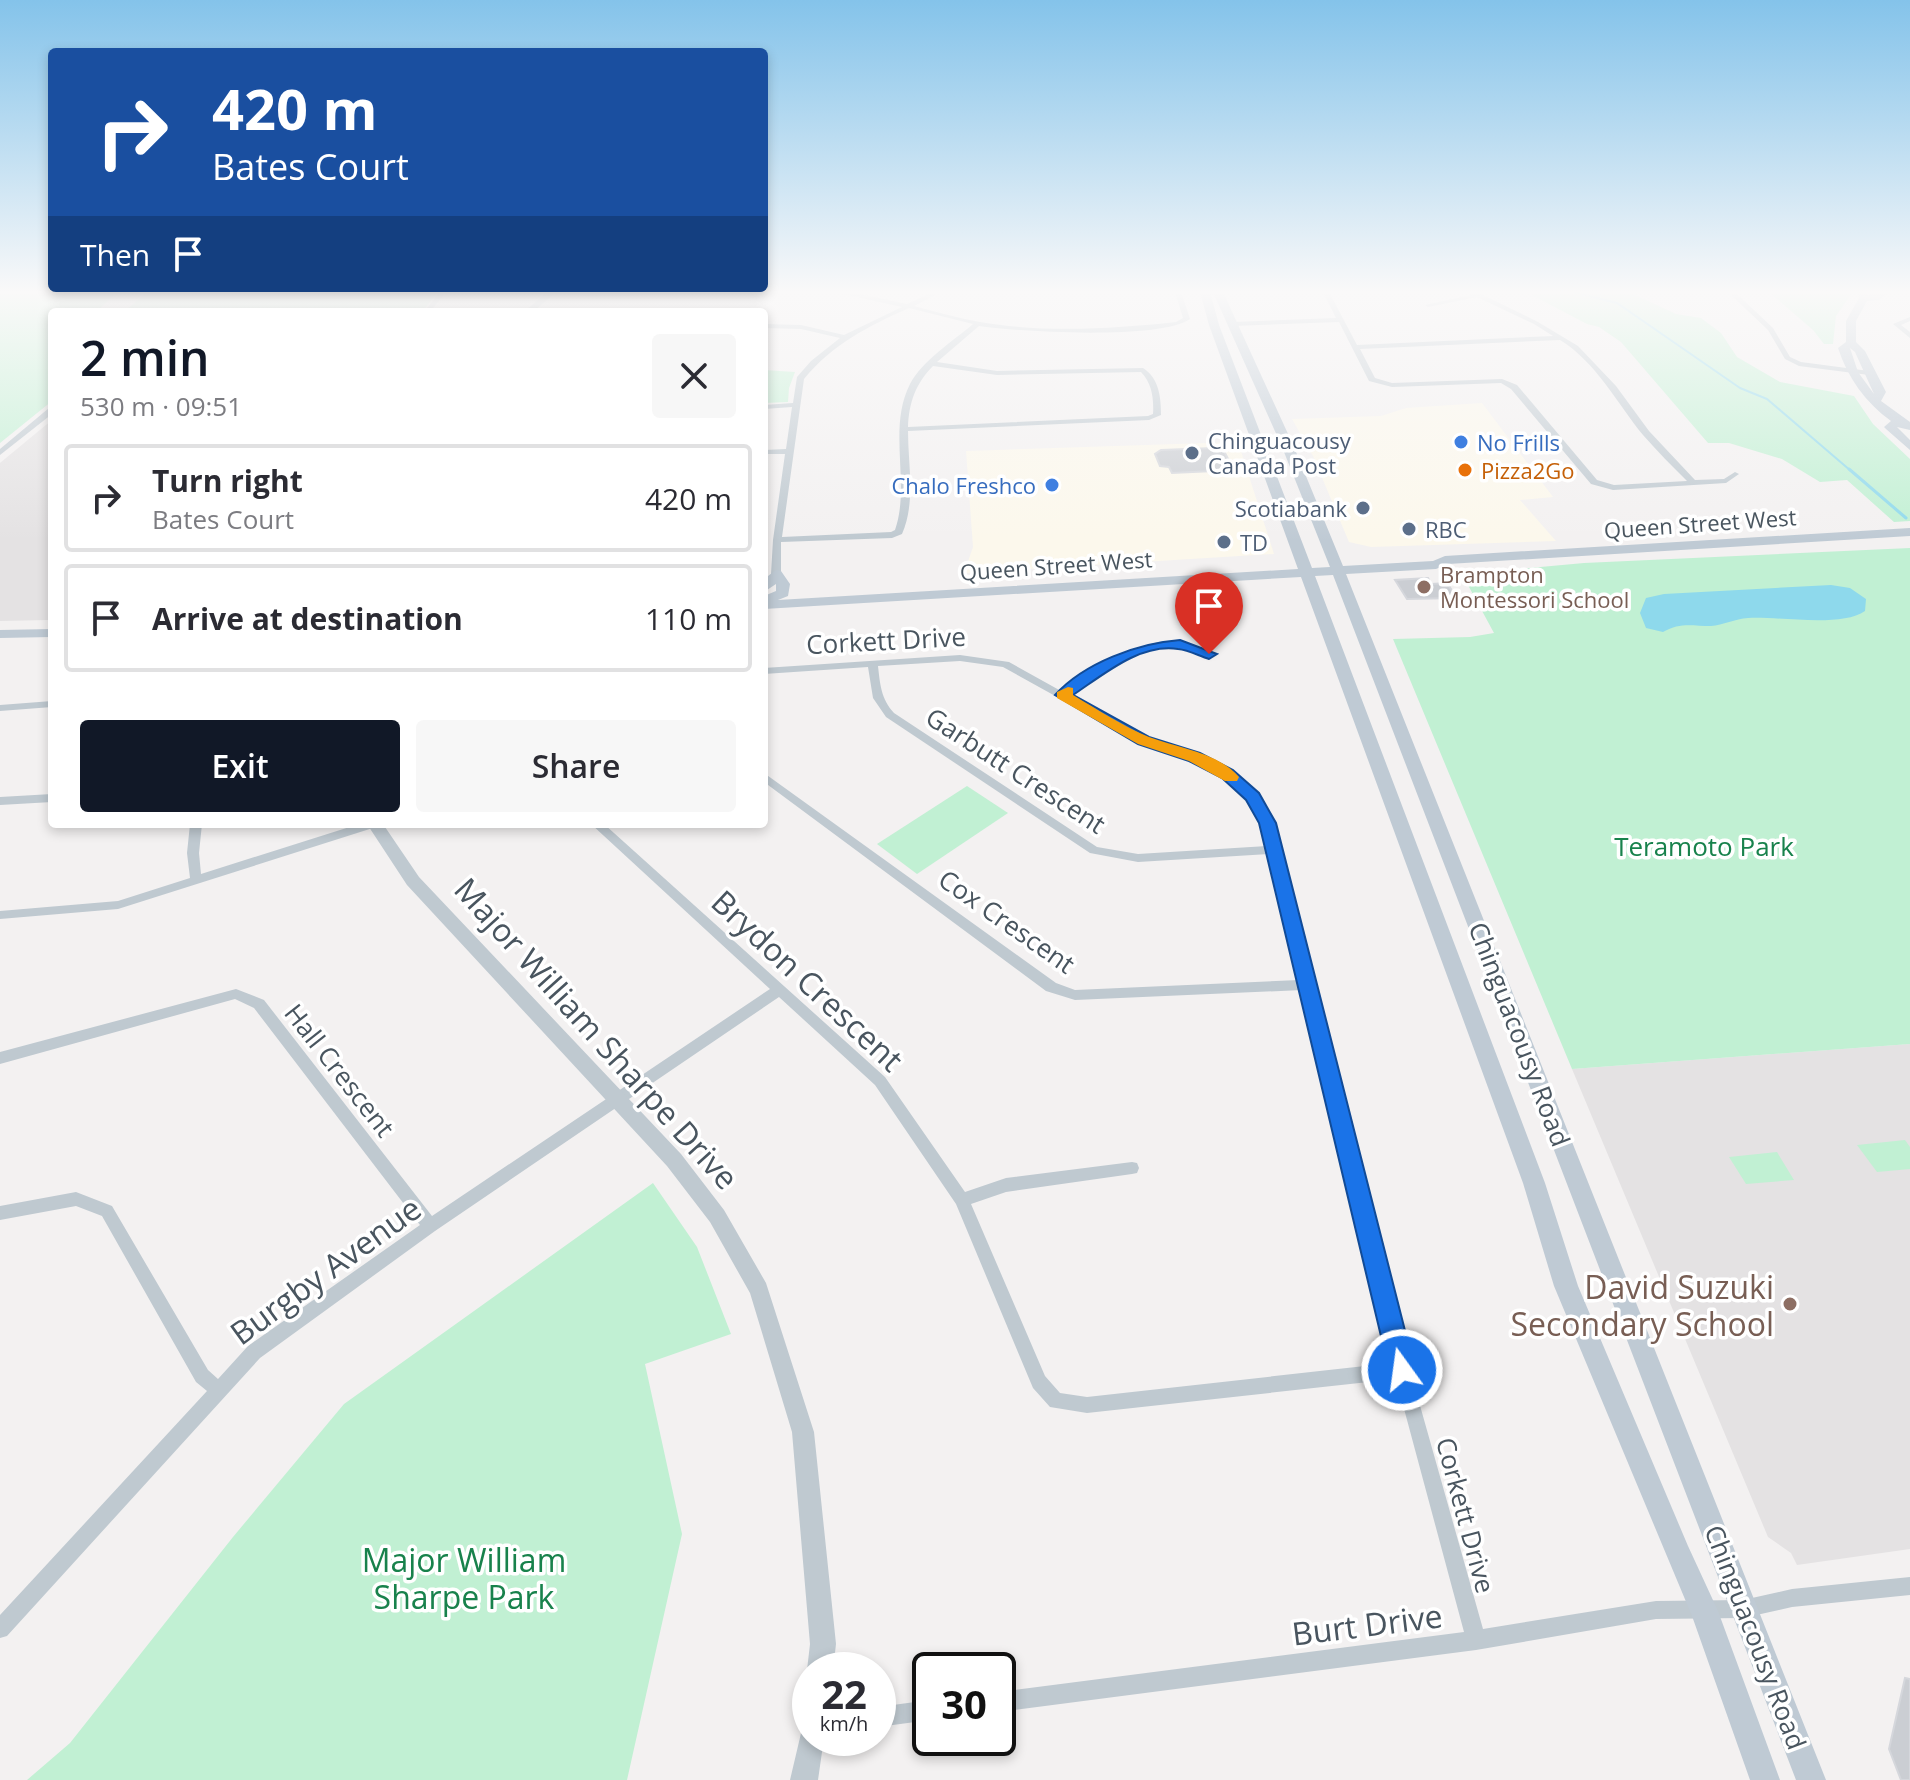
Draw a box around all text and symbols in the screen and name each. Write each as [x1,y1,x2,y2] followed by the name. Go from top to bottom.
[212,70,378,146] text: 420 m
[80,80,184,184] icon: right
[212,142,409,191] text: Bates Court
[166,232,210,276] icon: arrive
[80,234,150,275] text: Then
[80,325,210,390] text: 2 min
[652,334,736,418] button: close
[80,388,242,424] text: 530 m · 09:51
[1208,425,1352,480] place label: Chinguacousy Canada Post
[1477,427,1560,457] place label: No Frills
[1452,433,1470,451] marker: No Frills
[1183,444,1201,462] marker: Chinguacousy Canada Post
[1481,455,1574,485] place label: Pizza2Go
[152,460,303,501] text: Turn right
[1456,461,1474,479] marker: Pizza2Go
[891,470,1036,500] place label: Chalo Freshco
[84,476,128,520] icon: right
[1043,476,1061,494] marker: Chalo Freshco
[645,478,732,519] text: 420 m
[1235,493,1347,523] place label: Scotiabank
[1354,499,1372,517] marker: Scotiabank
[152,501,294,537] text: Bates Court
[1603,501,1797,545] street label: Queen Street West
[1425,514,1467,544] place label: RBC
[1400,520,1418,538] marker: RBC
[1240,527,1268,557] place label: TD
[1215,533,1233,551] marker: TD
[959,543,1153,587] street label: Queen Street West
[1440,559,1629,614] place label: Brampton Montessori School
[1175,572,1243,654] pin
[1415,578,1433,596] marker: Brampton Montessori School
[1187,584,1231,628] icon: arrive
[84,596,128,640] icon: arrive
[152,598,463,639] text: Arrive at destination
[645,598,732,639] text: 110 m
[805,618,967,662] street label: Corkett Drive
[919,698,1113,842] street label: Garbutt Crescent
[80,720,400,812] button: Exit
[416,720,736,812] button: Share
[1614,828,1794,864] park label: Teramoto Park
[932,861,1082,981] street label: Cox Crescent
[445,868,749,1198] street label: Major William Sharpe Drive
[703,880,913,1080] street label: Brydon Crescent
[1461,917,1579,1151] street label: Chinguacousy Road
[277,996,403,1144] street label: Hall Crescent
[221,1186,429,1354] street label: Burgby Avenue
[1510,1265,1774,1345] place label: David Suzuki Secondary School
[1781,1295,1799,1313] marker: David Suzuki Secondary School
[1360,1328,1444,1412] position arrow
[1428,1433,1504,1597] street label: Corkett Drive
[1697,1520,1815,1754] street label: Chinguacousy Road
[362,1538,566,1618] park label: Major William Sharpe Park
[1289,1593,1445,1655] street label: Burt Drive
[912,1652,1016,1756] speed limit sign: 30
[821,1666,867,1721] text: 22
[820,1710,868,1737] text: km/h

